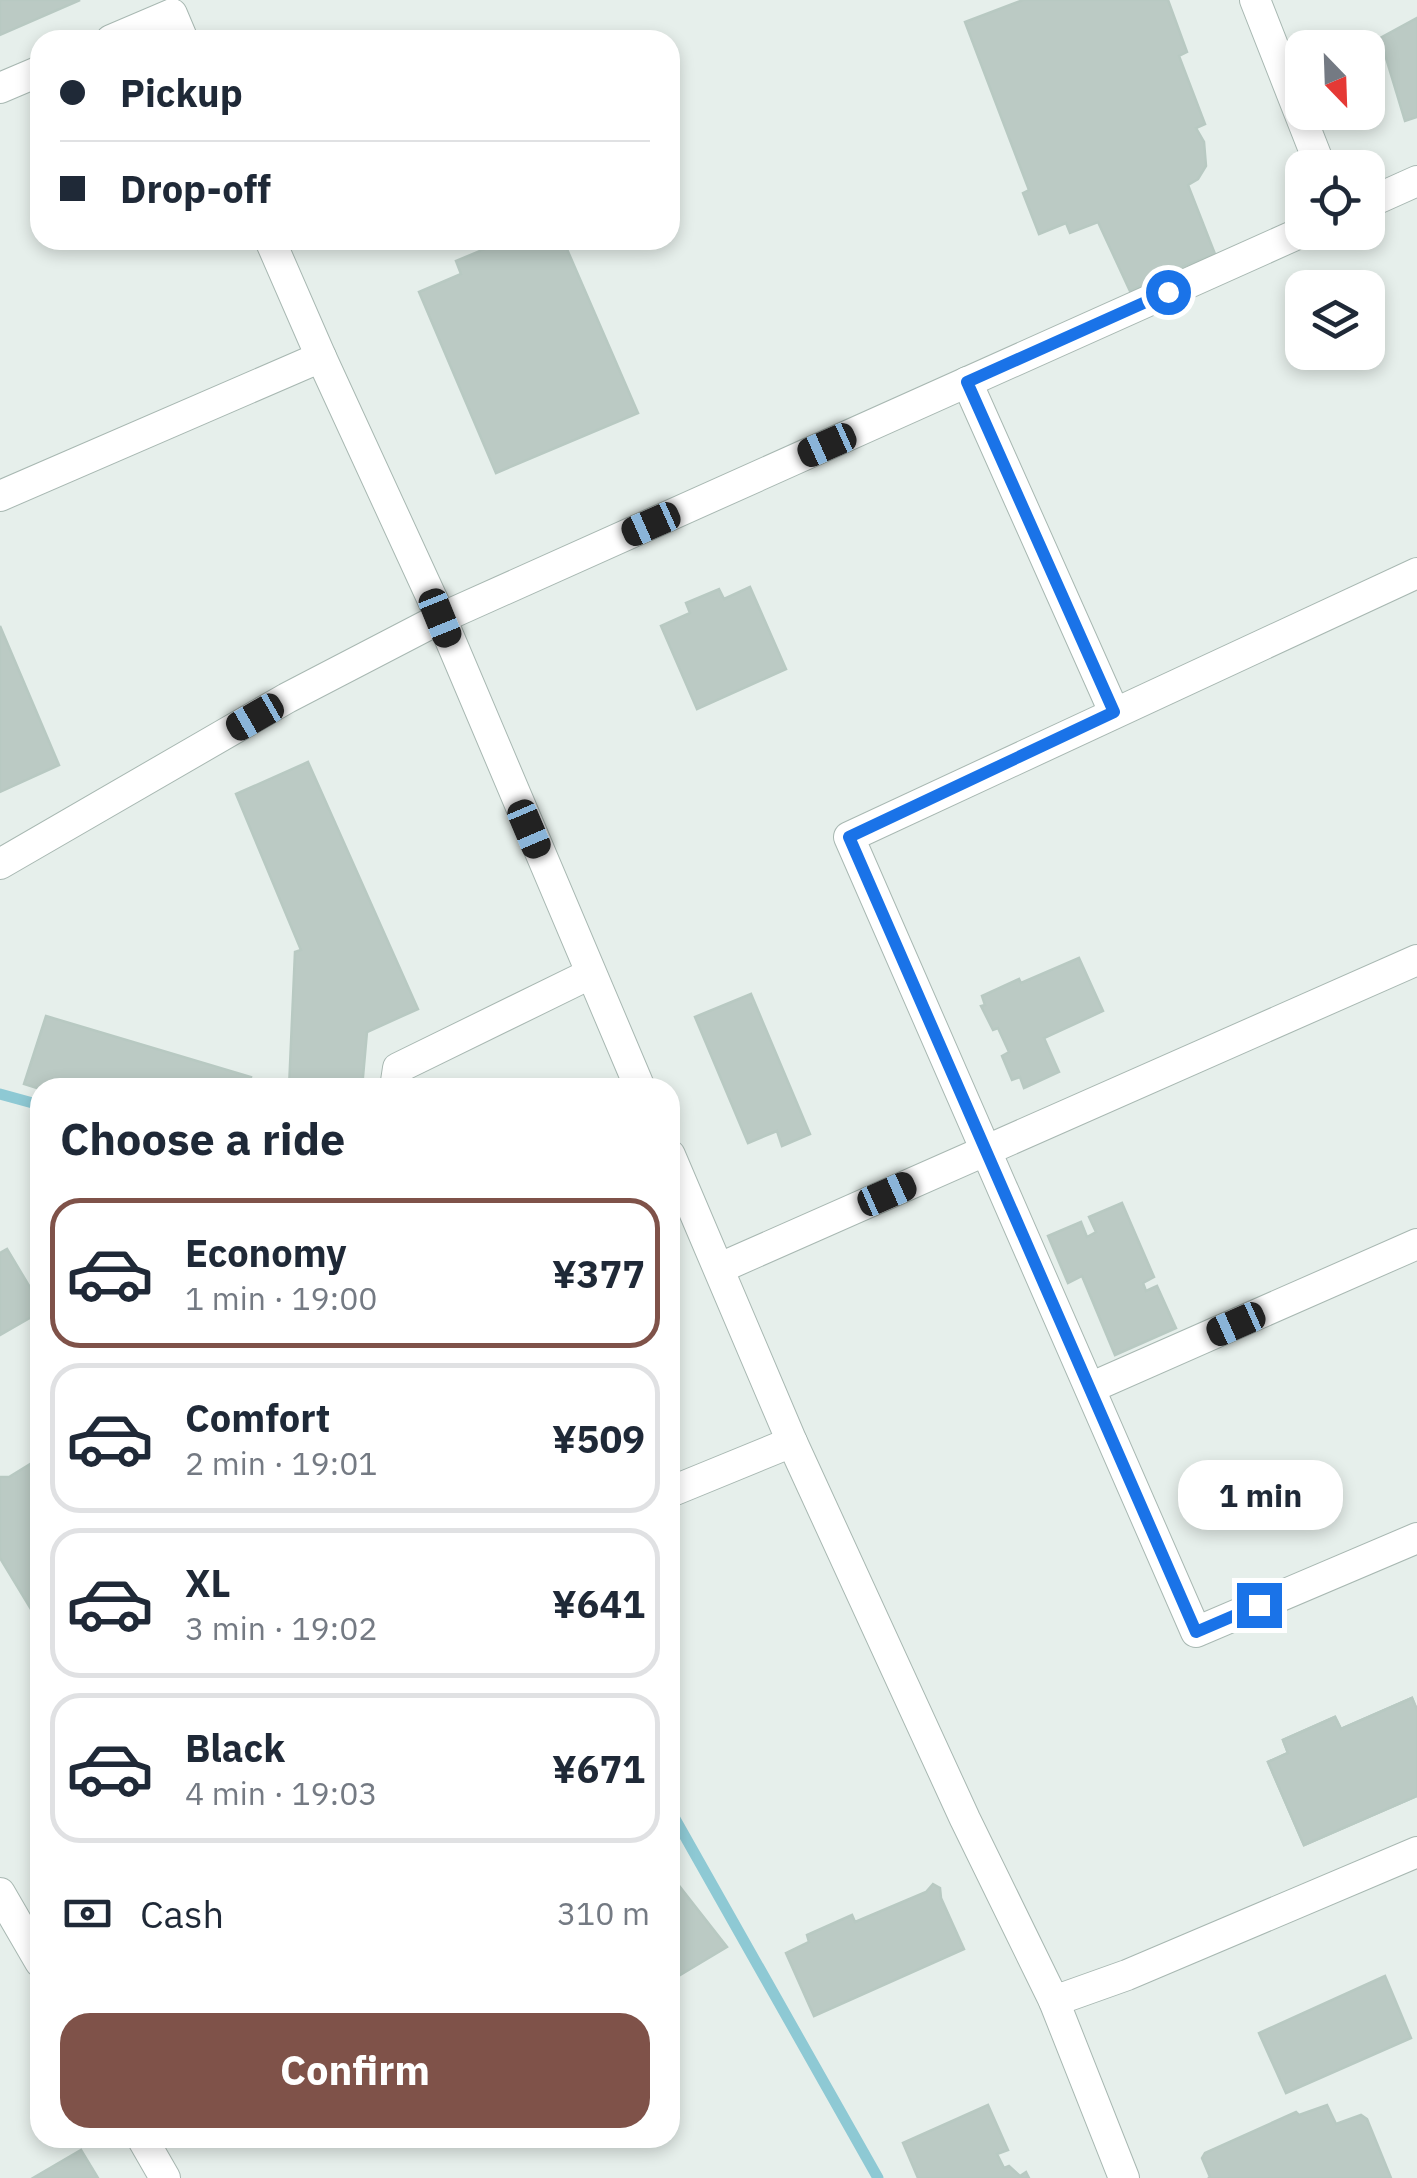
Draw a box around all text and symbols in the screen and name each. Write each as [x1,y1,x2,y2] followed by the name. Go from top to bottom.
[1285,30,1385,130] north arrow
[1285,30,1385,370] map controls
[120,68,243,117] text: Pickup
[1285,150,1385,250] button: locate
[120,164,271,213] text: Drop-off
[1146,270,1191,315] route start
[1285,270,1385,370] button: layers
[793,419,861,471] car
[617,498,685,550] car
[415,585,465,651] car
[222,689,288,745] car
[503,796,555,862] car
[60,1109,345,1167] text: Choose a ride
[853,1168,921,1220] car
[65,1228,155,1318] icon: car
[185,1228,347,1277] text: Economy
[552,1249,645,1298] text: ¥377
[185,1277,378,1319] text: 1 min · 19:00
[1202,1298,1270,1350] car
[65,1393,155,1483] icon: car
[185,1393,330,1442] text: Comfort
[552,1414,645,1463] text: ¥509
[185,1442,378,1484] text: 2 min · 19:01
[1176,1460,1342,1530] callout: 1 min
[1219,1474,1302,1516] text: 1 min
[65,1558,155,1648] icon: car
[185,1558,231,1607] text: XL
[552,1579,645,1628] text: ¥641
[1237,1583,1282,1628] route end
[185,1607,378,1649] text: 3 min · 19:02
[65,1723,155,1813] icon: car
[185,1723,285,1772] text: Black
[552,1744,645,1793] text: ¥671
[185,1772,378,1814] text: 4 min · 19:03
[60,1886,115,1941] icon: cash
[140,1889,224,1938] text: Cash
[557,1892,650,1934] text: 310 m
[60,2013,650,2128] button: Confirm

